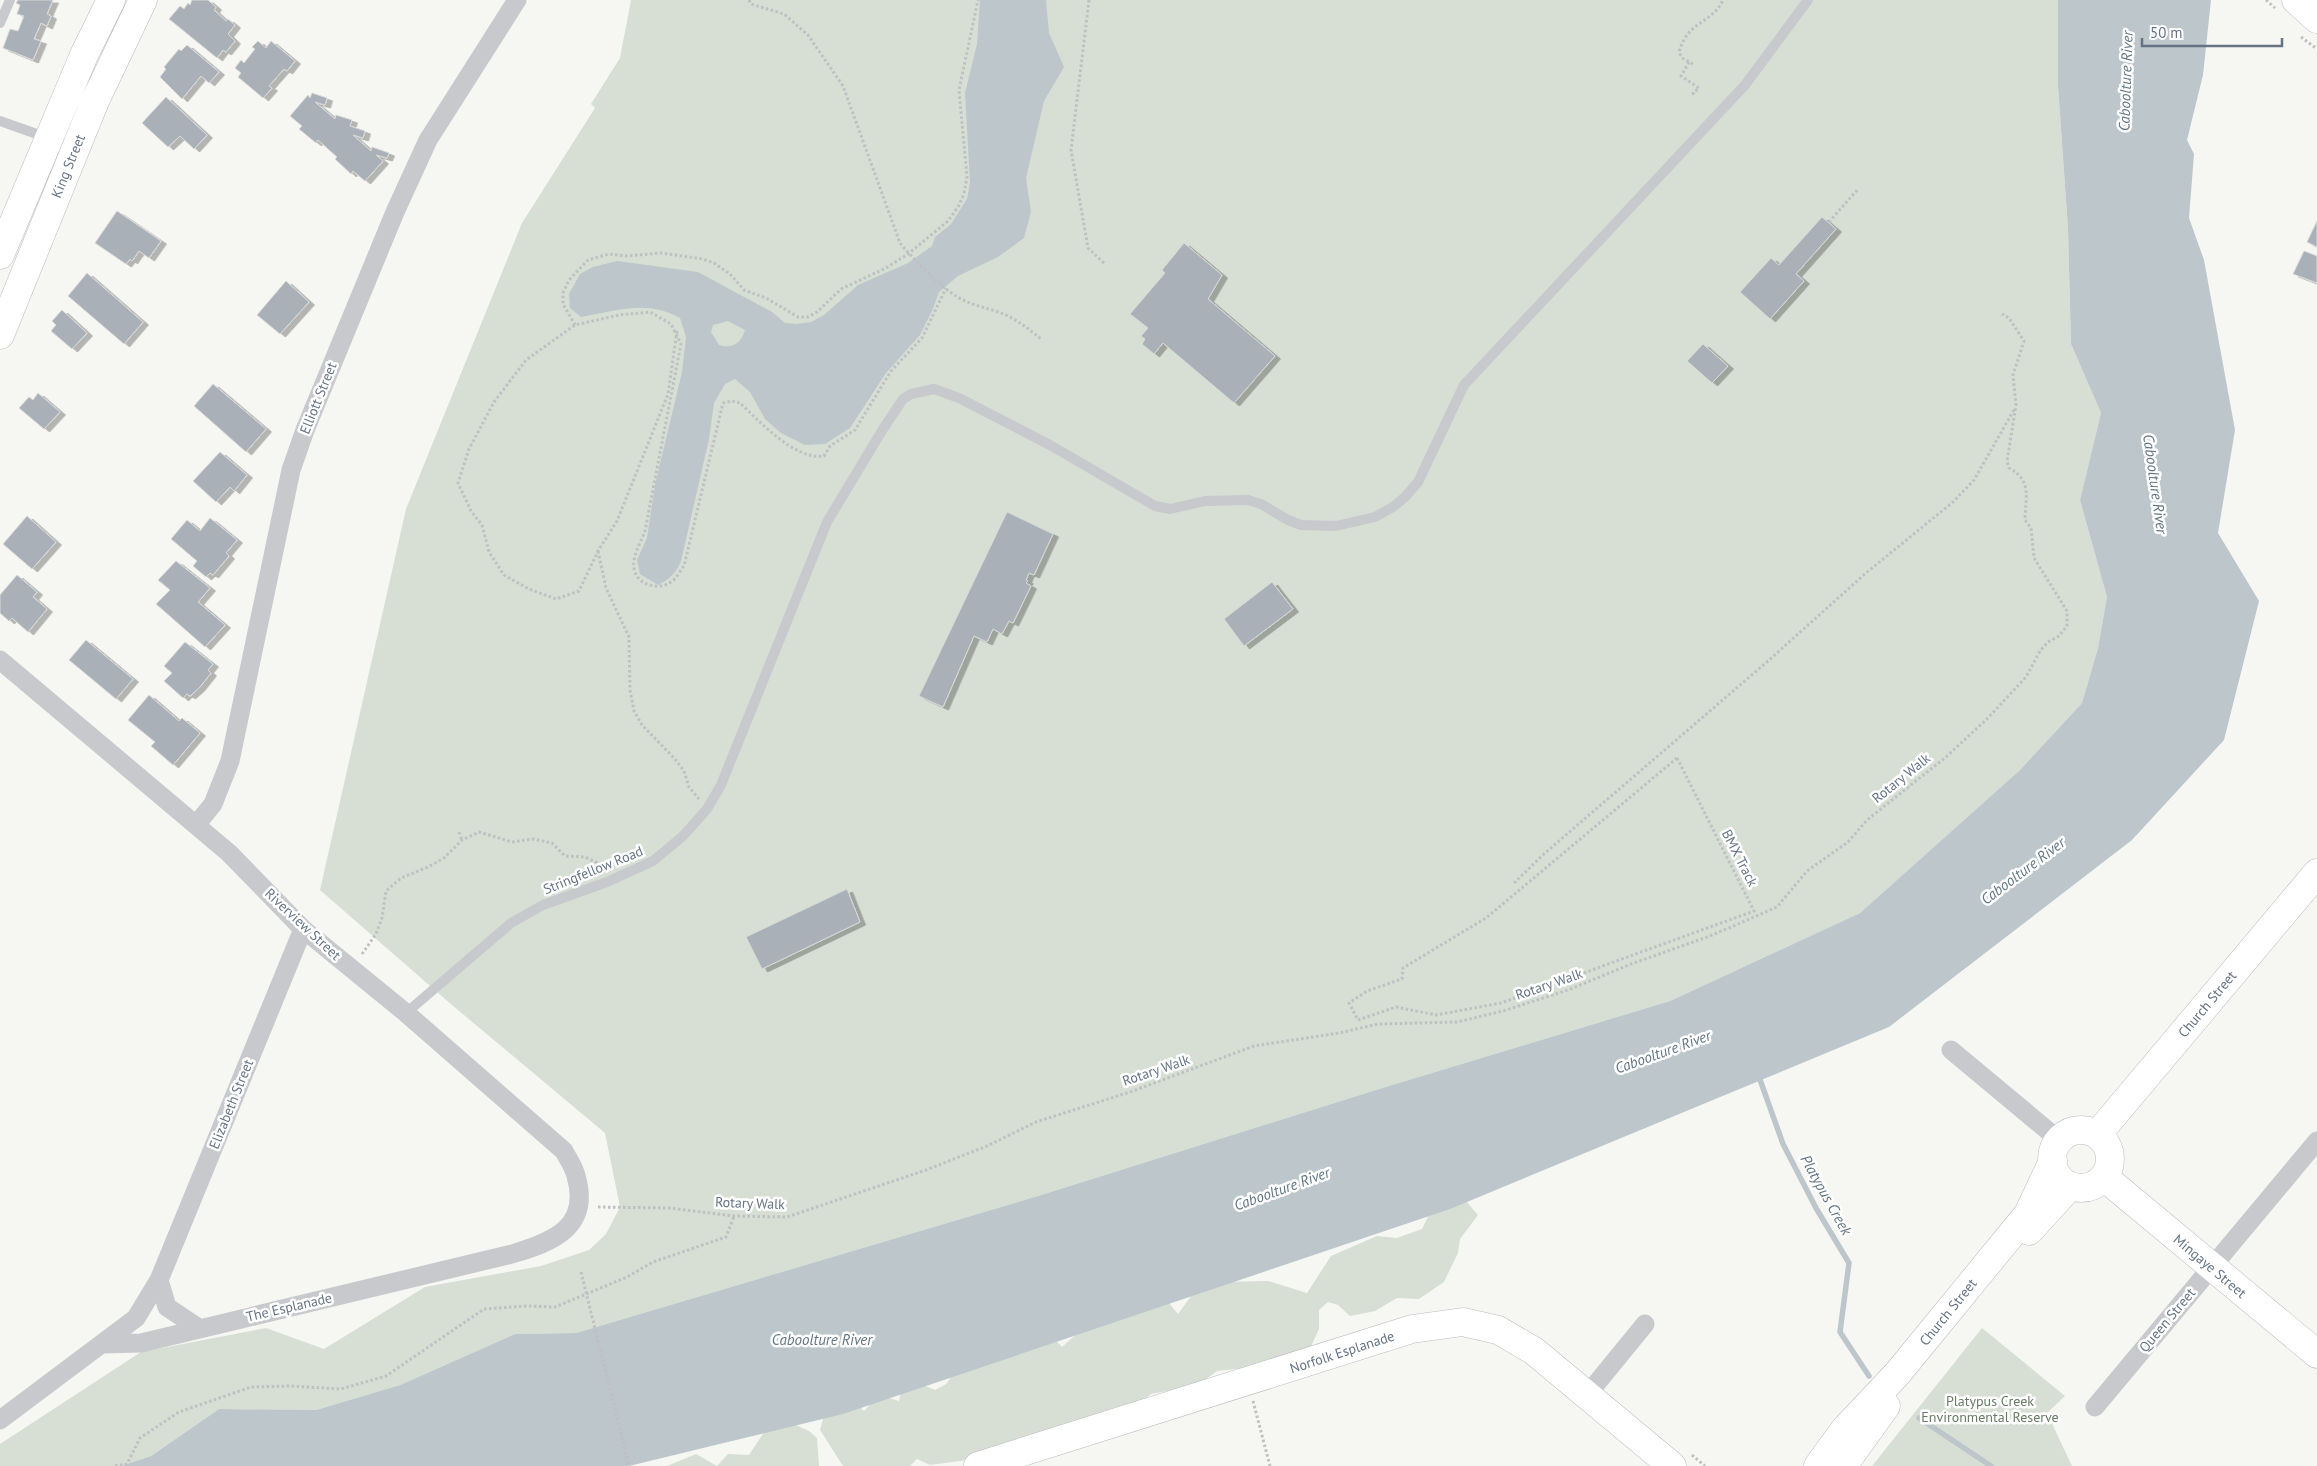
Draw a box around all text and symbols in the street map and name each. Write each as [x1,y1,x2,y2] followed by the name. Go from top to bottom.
[2142,15,2282,47] scale bar
[2150,23,2183,42] text: 50 m
[2114,29,2137,131] water label: Caboolture River
[47,131,89,200] street label: King Street
[295,359,341,437] street label: Elliott Street
[2139,433,2172,536] water label: Caboolture River
[1868,749,1934,807] street label: Rotary Walk
[1718,826,1762,890] street label: BMX Track
[1977,832,2069,908] water label: Caboolture River
[540,842,646,898] street label: Stringfellow Road
[261,884,345,964] street label: Riverview Street
[1513,964,1585,1004] street label: Rotary Walk
[2174,967,2240,1041] street label: Church Street
[1612,1025,1714,1078] water label: Caboolture River
[1120,1050,1192,1090] street label: Rotary Walk
[205,1056,257,1151] street label: Elizabeth Street
[1797,1151,1857,1239] water label: Platypus Creek
[1231,1162,1333,1215] water label: Caboolture River
[715,1193,786,1213] street label: Rotary Walk
[2170,1230,2250,1302] street label: Mingaye Street
[1915,1275,1981,1349] street label: Church Street
[2135,1284,2199,1356] street label: Queen Street
[244,1288,334,1326] street label: The Esplanade
[1287,1327,1397,1377] street label: Norfolk Esplanade
[772,1330,873,1349] water label: Caboolture River
[1921,1392,2059,1426] park label: Platypus Creek Environmental Reserve

